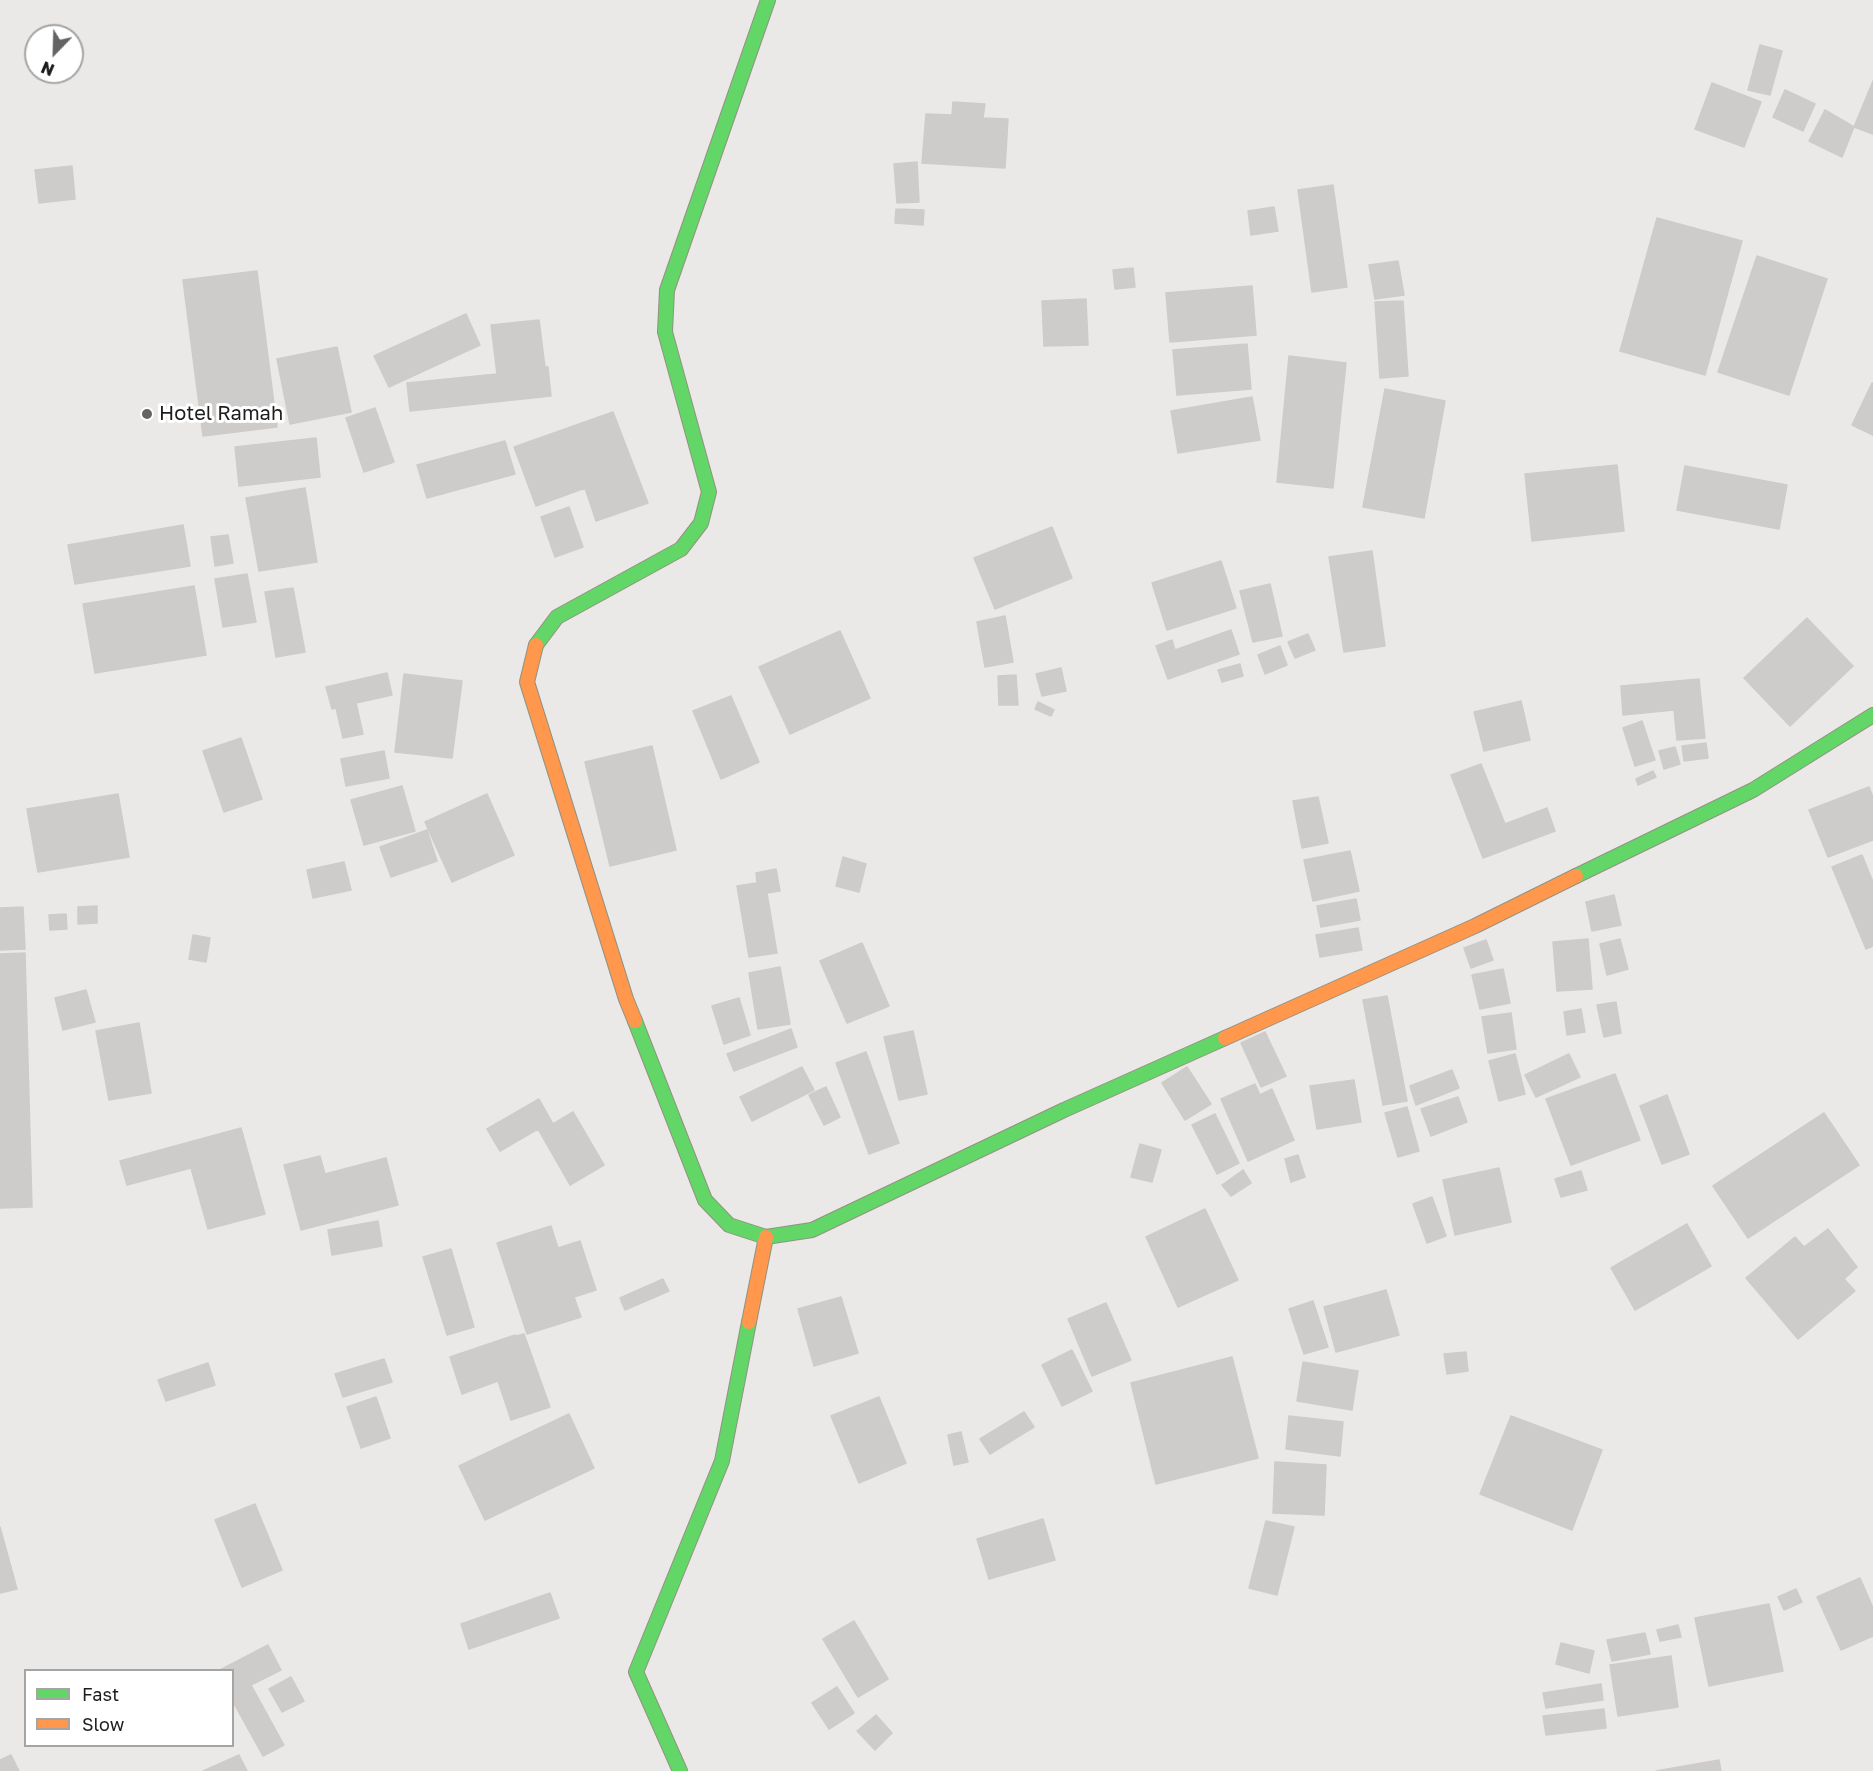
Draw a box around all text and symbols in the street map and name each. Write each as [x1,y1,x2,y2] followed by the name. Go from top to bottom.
[24,24,84,84] north arrow
[38,57,57,80] text: N
[159,402,283,426] place label: Hotel Ramah
[140,407,154,421] marker: Hotel Ramah
[24,1669,234,1747] legend
[82,1683,119,1705] text: Fast
[82,1713,124,1735] text: Slow

